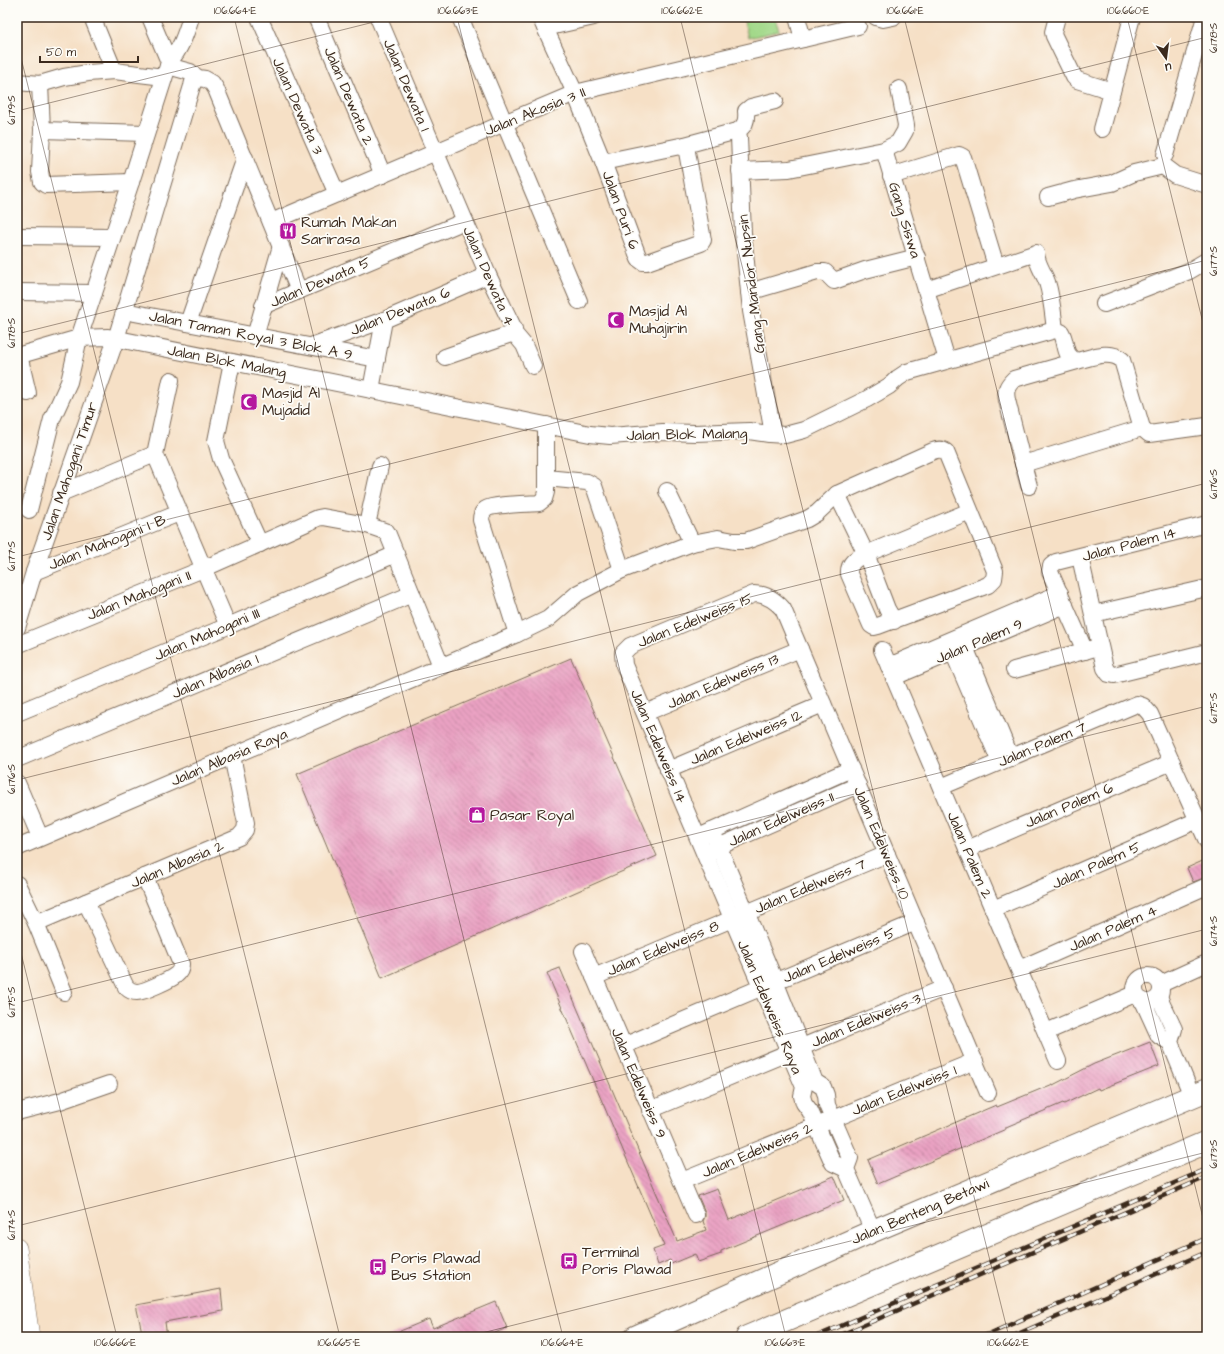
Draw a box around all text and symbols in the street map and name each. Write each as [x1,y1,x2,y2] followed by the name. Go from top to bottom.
[214,4,256,18] text: 106.664°E
[437,4,479,18] text: 106.663°E
[661,4,703,18] text: 106.662°E
[886,4,924,18] text: 106.661°E
[1107,4,1149,18] text: 106.660°E
[1207,22,1221,53] text: 6.178°S
[378,36,435,135] street label: Jalan Dewata 1
[40,38,138,64] scale bar
[1146,38,1186,78] north arrow
[46,44,77,61] text: 50 m
[318,44,379,149] street label: Jalan Dewata 2
[267,54,328,158] street label: Jalan Dewata 3
[1163,59,1174,75] text: U
[482,82,589,141] street label: Jalan Akasia 3 II
[5,95,19,125] text: 6.179°S
[597,168,645,253] street label: Jalan Puri 6
[882,180,926,261] street label: Gang Siswa
[301,212,397,250] place label: Rumah Makan Sarirasa
[732,213,771,355] street label: Gang Mandor Nupsin
[278,221,298,241] restaurant icon: Rumah Makan Sarirasa
[457,223,520,329] street label: Jalan Dewata 4
[1207,245,1221,276] text: 6.177°S
[267,252,374,313] street label: Jalan Dewata 5
[347,282,454,341] street label: Jalan Dewata 6
[629,301,688,339] place label: Masjid Al Muhajirin
[147,305,354,366] street label: Jalan Taman Royal 3 Blok A 9
[606,310,626,330] mosque icon: Masjid Al Muhajirin
[5,317,19,348] text: 6.178°S
[165,340,289,384] street label: Jalan Blok Malang
[262,383,320,421] place label: Masjid Al Mujadid
[239,392,259,412] mosque icon: Masjid Al Mujadid
[36,399,104,544] street label: Jalan Mahogani Timur
[626,423,748,447] street label: Jalan Blok Malang
[1207,468,1221,499] text: 6.176°S
[45,509,170,577] street label: Jalan Mahogani I B
[1080,522,1178,567] street label: Jalan Palem 14
[5,540,19,571] text: 6.177°S
[84,565,195,627] street label: Jalan Mahogani II
[635,588,756,653] street label: Jalan Edelweiss 15
[151,603,264,667] street label: Jalan Mahogani III
[932,614,1026,669] street label: Jalan Palem 9
[664,648,783,714] street label: Jalan Edelweiss 13
[169,649,262,704] street label: Jalan Albasia 1
[625,686,692,806] street label: Jalan Edelweiss 14
[1207,692,1221,723] text: 6.175°S
[687,704,806,771] street label: Jalan Edelweiss 12
[995,716,1089,772] street label: Jalan Palem 7
[168,723,291,792] street label: Jalan Albasia Raya
[5,763,19,794] text: 6.176°S
[1022,777,1117,833] street label: Jalan Palem 6
[848,783,915,904] street label: Jalan Edelweiss 10
[725,787,837,852] street label: Jalan Edelweiss 11
[467,805,487,825] shop icon: Pasar Royal
[490,805,574,827] place label: Pasar Royal
[942,808,998,902] street label: Jalan Palem 2
[127,835,227,893] street label: Jalan Albasia 2
[1049,836,1144,894] street label: Jalan Palem 5
[751,854,869,919] street label: Jalan Edelweiss 7
[1066,900,1161,957] street label: Jalan Palem 4
[604,915,723,981] street label: Jalan Edelweiss 8
[1207,915,1221,946] text: 6.174°S
[780,922,899,989] street label: Jalan Edelweiss 5
[731,937,807,1078] street label: Jalan Edelweiss Raya
[5,986,19,1017] text: 6.175°S
[808,988,925,1053] street label: Jalan Edelweiss 3
[606,1025,671,1142] street label: Jalan Edelweiss 9
[849,1060,960,1121] street label: Jalan Edelweiss 1
[699,1118,816,1183] street label: Jalan Edelweiss 2
[1207,1139,1221,1168] text: 6.173°S
[848,1173,993,1251] street label: Jalan Benteng Betawi
[5,1209,19,1240] text: 6.174°S
[582,1242,671,1280] place label: Terminal Poris Plawad
[391,1248,480,1286] place label: Poris Plawad Bus Station
[559,1251,579,1271] bus stop icon: Terminal Poris Plawad
[368,1257,388,1277] bus stop icon: Poris Plawad Bus Station
[94,1336,136,1350] text: 106.666°E
[318,1336,361,1350] text: 106.665°E
[541,1336,583,1350] text: 106.664°E
[764,1336,806,1350] text: 106.663°E
[987,1336,1029,1350] text: 106.662°E

